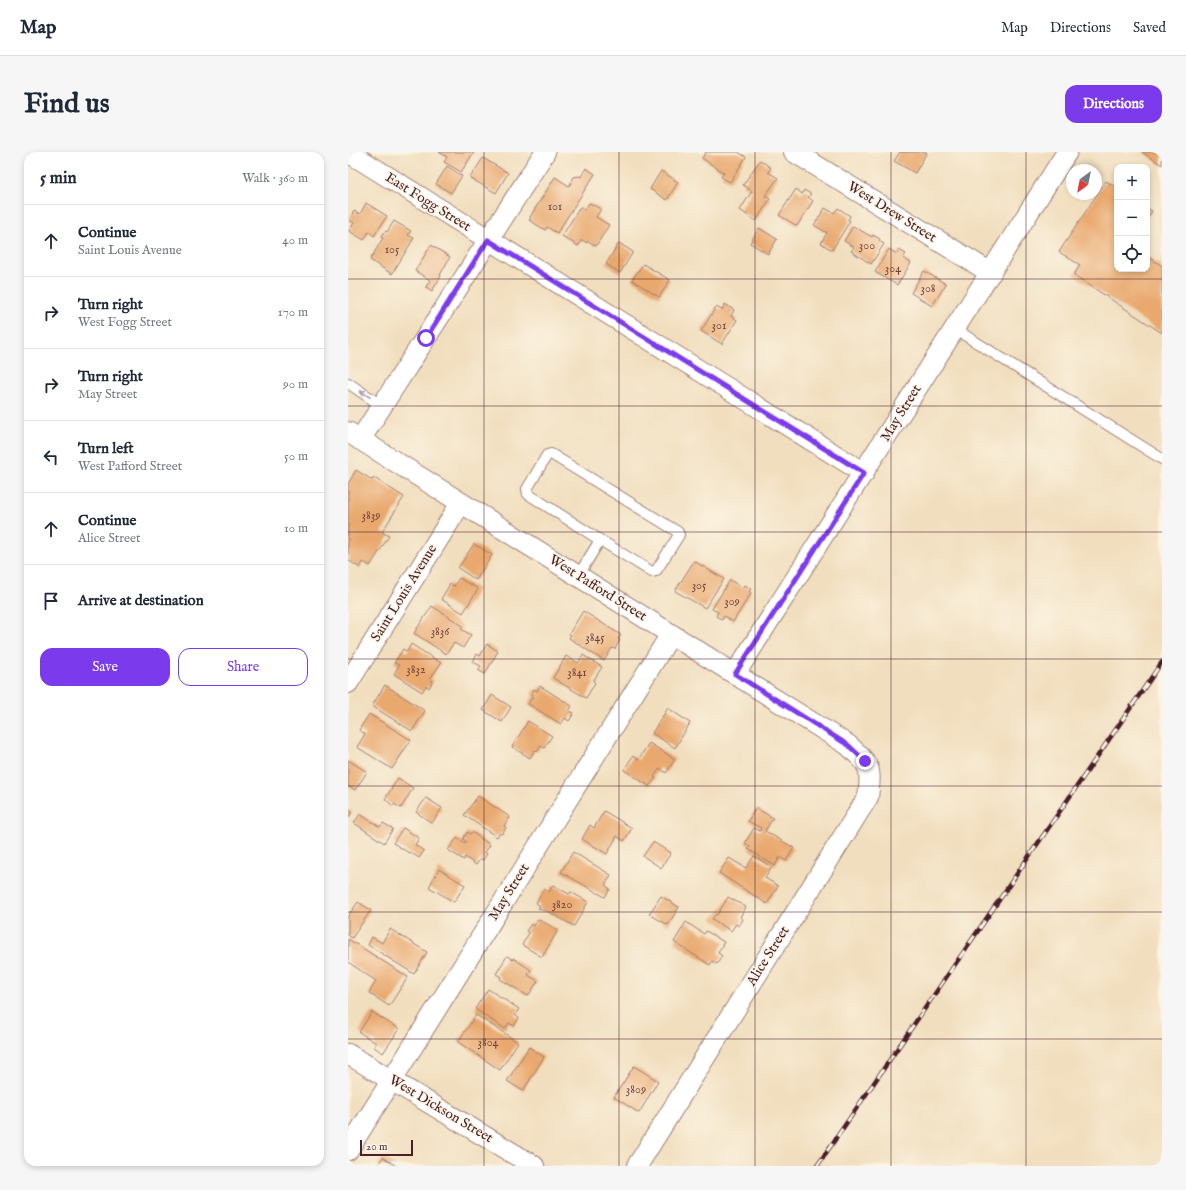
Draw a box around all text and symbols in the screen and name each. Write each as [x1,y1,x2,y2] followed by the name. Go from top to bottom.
[20,16,56,40] text: Map
[1001,19,1028,37] text: Map
[1050,19,1111,37] text: Directions
[1133,19,1166,37] text: Saved
[1065,85,1162,123] button: Directions
[24,87,110,122] text: Find us
[1066,164,1102,200] north arrow
[1114,164,1150,272] map controls
[1114,164,1150,200] button: +
[40,168,77,189] text: 5 min
[382,168,474,236] street label: East Fogg Street
[242,170,308,187] text: Walk · 360 m
[844,177,940,247] street label: West Drew Street
[548,199,562,214] house number: 101
[1114,200,1150,236] button: −
[78,223,136,242] text: Continue
[40,230,62,252] icon: ahead
[282,232,308,249] text: 40 m
[1114,236,1150,272] button: locate
[859,238,875,253] house number: 300
[78,242,182,259] text: Saint Louis Avenue
[385,242,400,257] house number: 105
[885,261,901,276] house number: 304
[920,281,936,296] house number: 308
[78,295,143,314] text: Turn right
[40,302,62,324] icon: right
[278,304,308,321] text: 170 m
[78,314,172,331] text: West Fogg Street
[712,318,726,333] house number: 301
[417,329,435,347] route start
[78,367,143,386] text: Turn right
[40,374,62,396] icon: right
[283,376,308,393] text: 90 m
[876,381,926,445] street label: May Street
[78,386,137,403] text: May Street
[359,390,371,398] one-way arrow
[78,439,134,458] text: Turn left
[40,446,62,468] icon: left
[284,448,308,465] text: 50 m
[78,458,182,475] text: West Pafford Street
[362,508,380,523] house number: 3839
[78,511,136,530] text: Continue
[40,518,62,540] icon: ahead
[284,520,308,537] text: 10 m
[78,530,140,547] text: Alice Street
[367,540,442,645] street label: Saint Louis Avenue
[546,551,651,625] street label: West Pafford Street
[692,578,707,593] house number: 305
[40,590,62,612] icon: arrive
[78,591,204,610] text: Arrive at destination
[724,594,740,609] house number: 309
[431,624,450,639] house number: 3836
[585,630,605,645] house number: 3845
[40,648,170,686] button: Save
[178,648,308,686] button: Share
[406,662,426,677] house number: 3832
[567,665,587,680] house number: 3841
[856,752,874,770] route end
[484,860,534,924] street label: May Street
[552,897,572,912] house number: 3820
[742,923,794,990] street label: Alice Street
[478,1035,499,1050] house number: 3804
[386,1071,496,1147] street label: West Dickson Street
[626,1082,646,1097] house number: 3809
[360,1138,413,1157] scale bar
[366,1140,387,1154] text: 20 m

